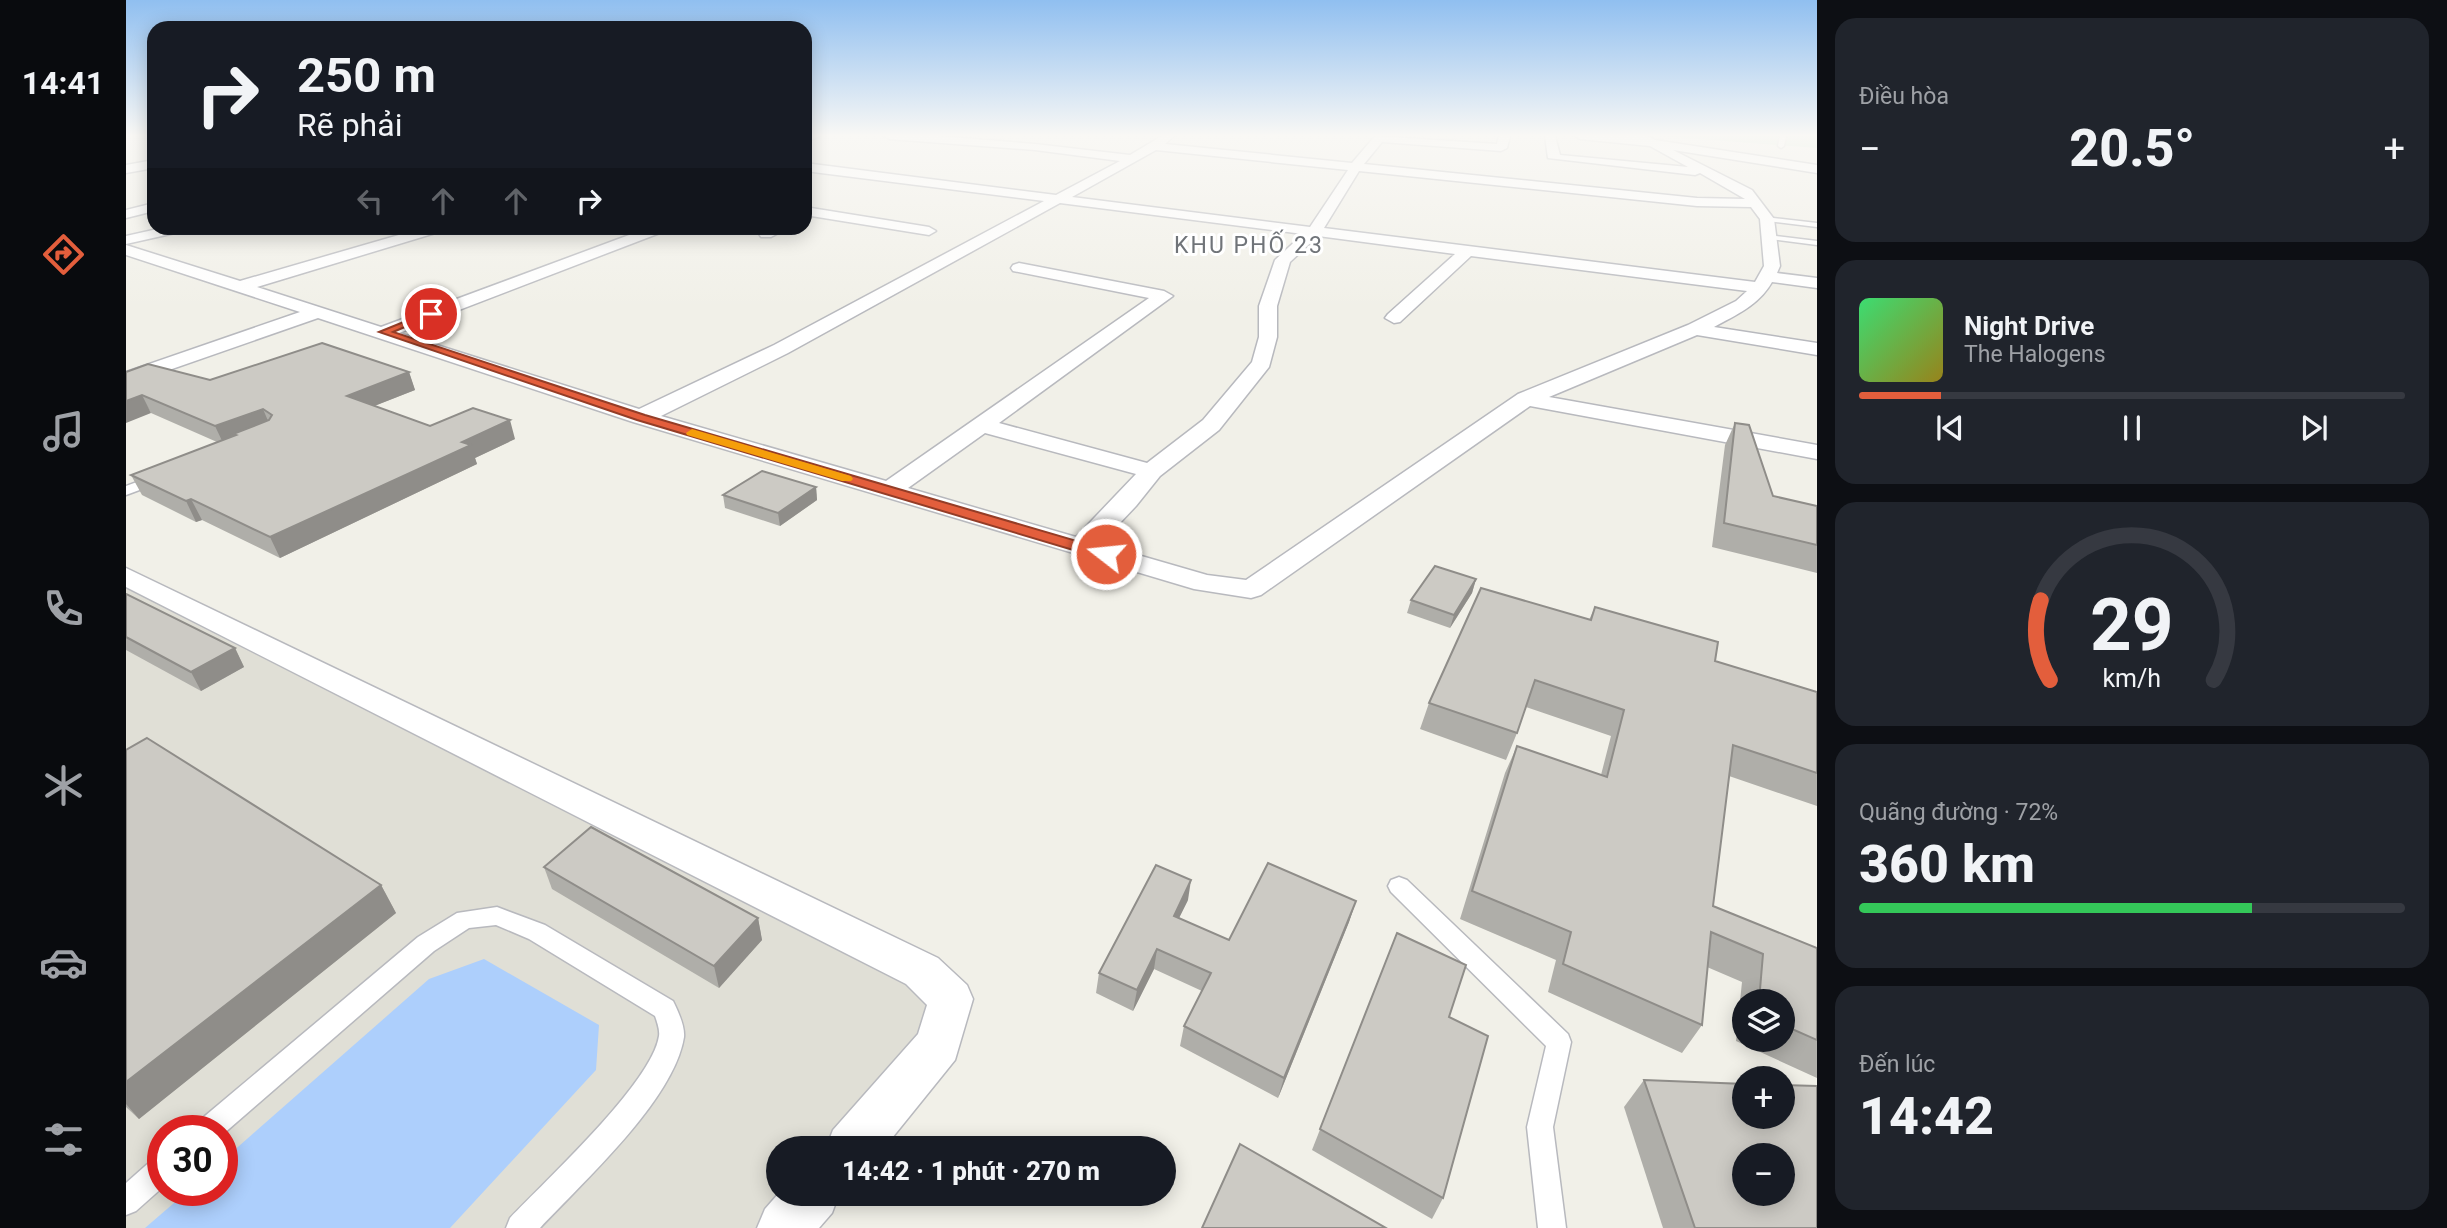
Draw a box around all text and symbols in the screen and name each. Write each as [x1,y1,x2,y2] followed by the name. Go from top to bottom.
[297,47,436,104] text: 250 m
[182,49,273,140] icon: right
[22,64,104,102] text: 14:41
[1859,83,1949,110] text: Điều hòa
[297,106,402,144] text: Rẽ phải
[2069,118,2195,179] text: 20.5°
[1859,127,1881,171] text: −
[2383,127,2405,171] text: +
[351,182,389,220] icon: left
[424,182,462,220] icon: ahead
[497,182,535,220] icon: ahead
[570,182,608,220] icon: right
[1174,229,1324,259] district label: KHU PHỐ 23
[39,230,88,279] icon: directions
[401,284,461,344] pin
[412,295,450,333] icon: arrive
[1964,311,2094,341] text: Night Drive
[1964,341,2106,368] text: The Halogens
[39,407,88,456] icon: music
[1931,409,1969,447] icon: previous
[2113,409,2151,447] icon: pause
[2295,409,2333,447] icon: next
[1069,517,1143,591] position arrow
[2090,582,2174,668] text: 29
[39,584,88,633] icon: phone
[2103,664,2161,693] text: km/h
[39,761,88,810] icon: climate
[1859,799,2058,826] text: Quãng đường · 72%
[1859,834,2035,895] text: 360 km
[39,938,88,987] icon: car
[1732,989,1795,1206] map controls
[1732,989,1795,1052] button: layers
[1859,1051,1935,1078] text: Đến lúc
[1732,1066,1795,1129] button: +
[1859,1086,1994,1147] text: 14:42
[39,1115,88,1164] icon: filters
[147,1115,238,1206] speed limit sign: 30
[1732,1143,1795,1206] button: −
[842,1156,1100,1186] text: 14:42 · 1 phút · 270 m

